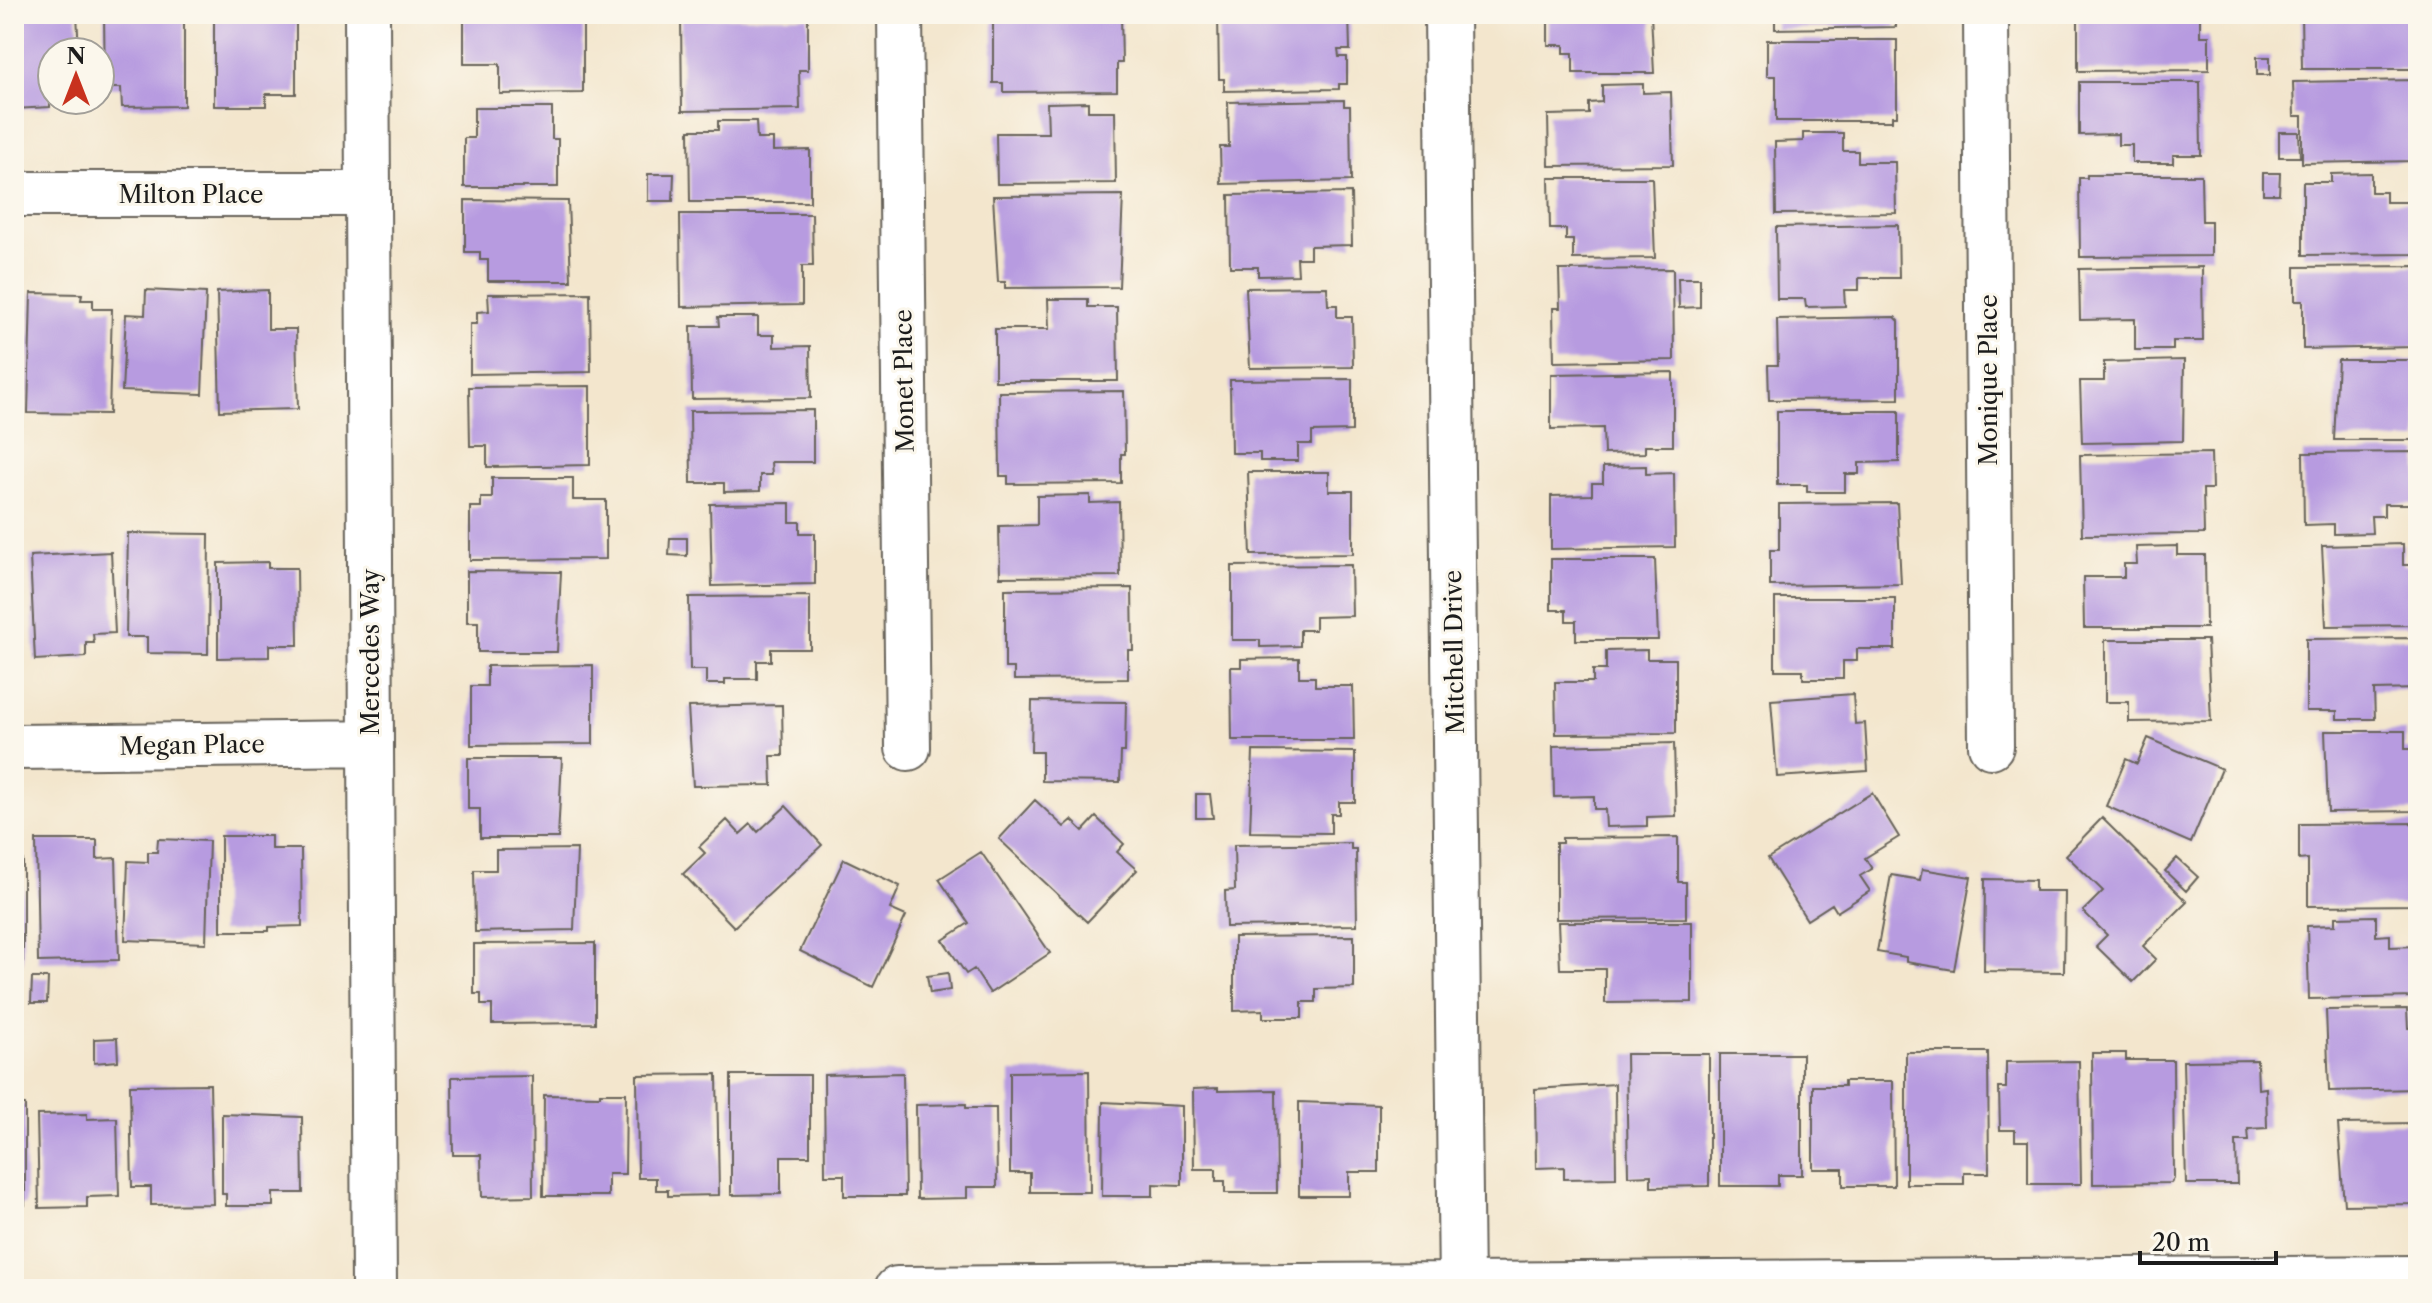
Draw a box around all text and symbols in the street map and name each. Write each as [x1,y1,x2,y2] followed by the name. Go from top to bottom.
[36,36,116,116] north arrow
[66,43,86,70] text: N
[119,180,263,209] street label: Milton Place
[1974,294,2003,466] street label: Monique Place
[888,309,920,453] street label: Monet Place
[356,568,385,735] street label: Mercedes Way
[1438,570,1470,734] street label: Mitchell Drive
[119,729,265,761] street label: Megan Place
[2140,1215,2276,1265] scale bar
[2152,1228,2210,1257] text: 20 m

